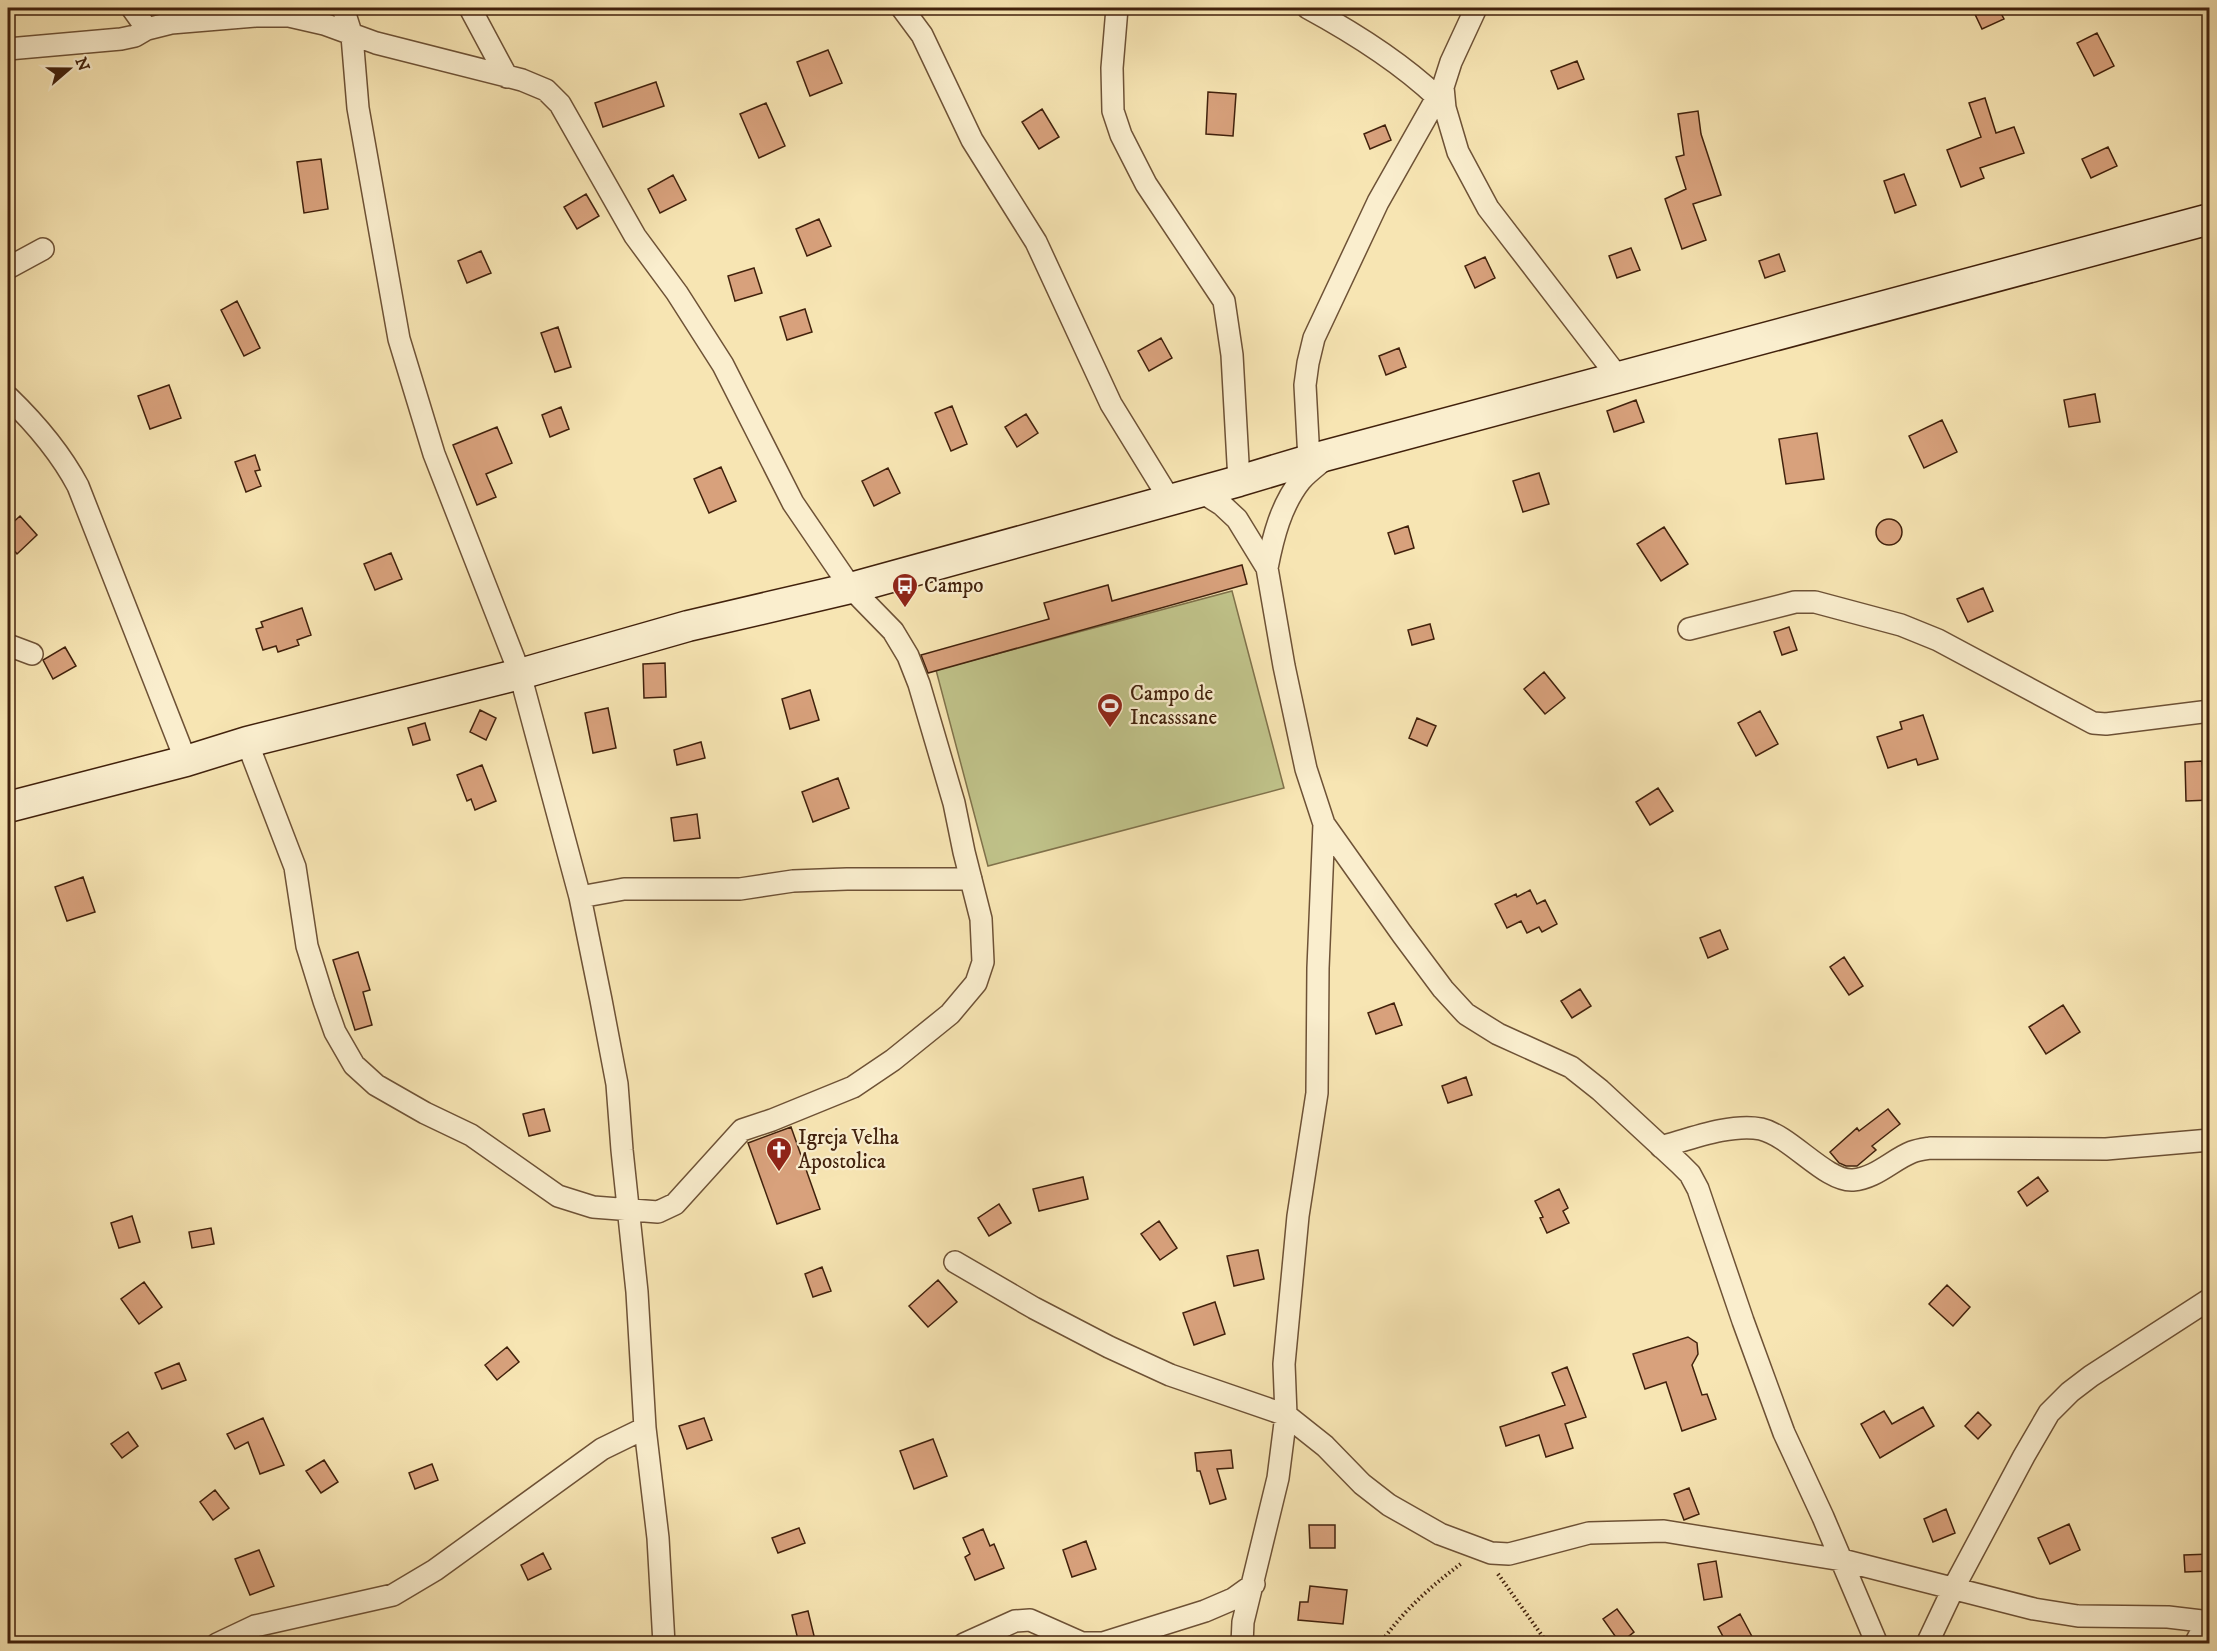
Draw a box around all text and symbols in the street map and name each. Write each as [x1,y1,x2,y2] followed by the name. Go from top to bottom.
[39,39,99,99] north arrow
[71,55,94,74] text: N
[890,571,920,609] bus stop icon: Campo
[924,573,983,599] place label: Campo
[1130,681,1217,731] place label: Campo de Incasssane
[1095,691,1125,729] sports icon: Campo de Incasssane
[798,1125,899,1175] place label: Igreja Velha Apostolica
[764,1135,794,1173] church icon: Igreja Velha Apostolica

